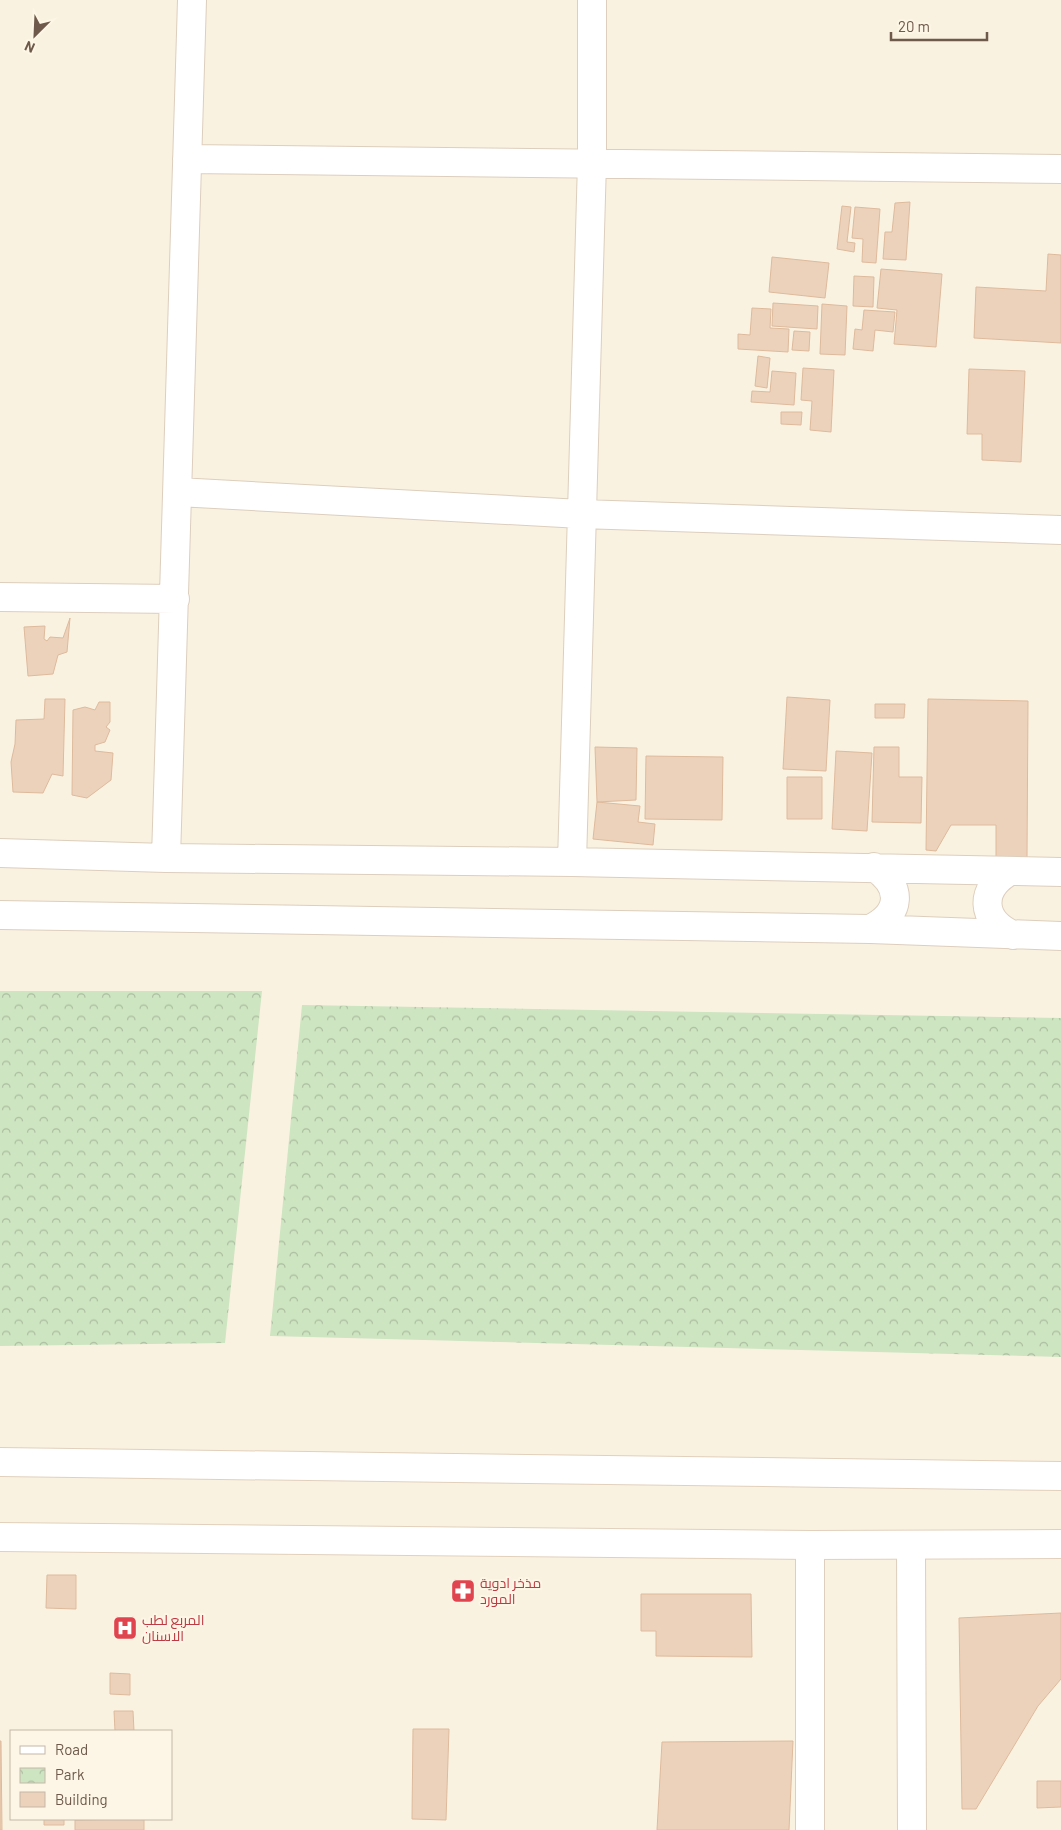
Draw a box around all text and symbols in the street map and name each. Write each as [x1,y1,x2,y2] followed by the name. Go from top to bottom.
[10,10,60,60] north arrow
[891,10,987,42] scale bar
[898,17,930,35] text: 20 m
[22,38,37,57] text: N
[480,1574,541,1607] place label: مذخر ادوية المورد
[450,1578,476,1604] pharmacy icon: مذخر ادوية المورد
[142,1611,204,1644] place label: المربع لطب الاسنان
[112,1615,138,1641] hospital icon: المربع لطب الاسنان
[10,1730,172,1820] legend
[55,1740,88,1758] text: Road
[55,1765,85,1783] text: Park
[55,1790,108,1808] text: Building

